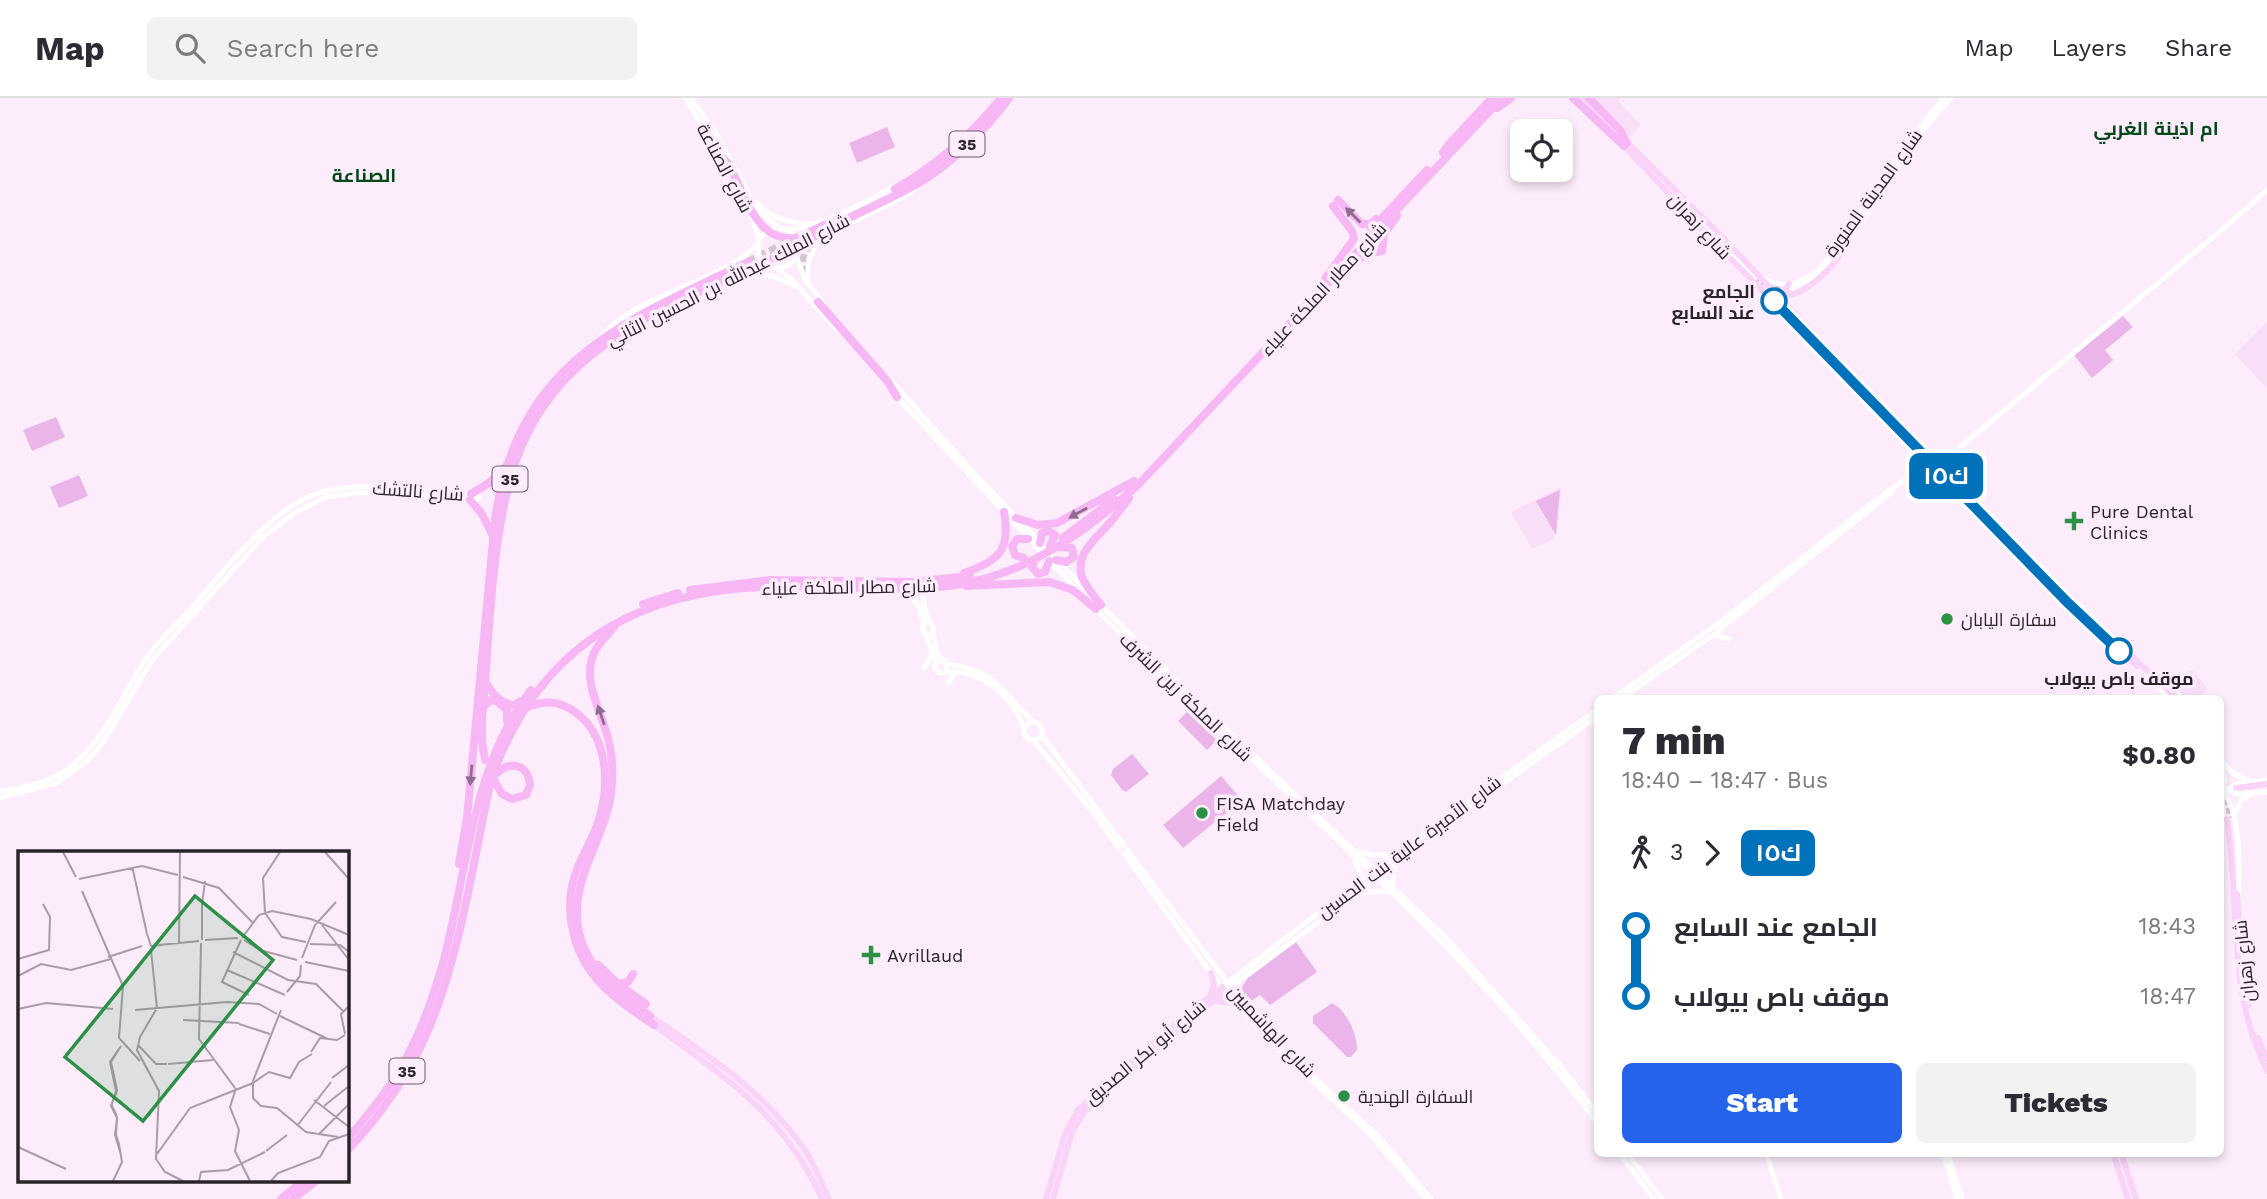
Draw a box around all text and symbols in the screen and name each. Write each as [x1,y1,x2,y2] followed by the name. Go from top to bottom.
[147,17,637,80] search box
[35,29,105,68] text: Map
[171,29,209,67] icon: search
[227,33,379,63] text: Search here
[1965,34,2013,62] text: Map
[2051,34,2127,62] text: Layers
[2165,34,2232,62] text: Share
[2093,117,2219,144] district label: ام اذينة الغربي
[1510,119,1573,182] map controls
[1510,119,1573,182] button: locate
[691,120,757,217] street label: شارع الصناعة
[1820,125,1928,262] street label: شارع المدينة المنورة
[950,132,984,156] road number: 35
[332,164,396,187] district label: الصناعة
[1663,189,1736,265] street label: شارع زهران
[1345,207,1361,223] one-way arrow
[603,209,855,354] street label: شارع الملك عبدالله بن الحسين الثاني
[1256,218,1392,361] street label: شارع مطار الملكة علياء
[1671,281,1755,325] place label: الجامع عند السابع
[1761,288,1787,314] marker: الجامع عند السابع
[1906,453,1986,499] line badge: ك١٥
[1923,462,1969,490] text: ك١٥
[492,466,528,492] road number: 35
[371,477,464,507] street label: شارع نالتشك
[2090,501,2194,543] place label: Pure Dental Clinics
[1067,507,1087,519] one-way arrow
[2064,511,2084,531] marker: Pure Dental Clinics
[762,575,937,601] street label: شارع مطار الملكة علياء
[1961,609,2057,631] place label: سفارة اليابان
[1939,611,1955,627] marker: سفارة اليابان
[1114,628,1256,767] street label: شارع الملكة زين الشرف
[2106,638,2132,664] marker: موقف باص بيولاب
[2044,668,2194,690] place label: موقف باص بيولاب
[595,704,606,725] one-way arrow
[1622,719,1726,763] text: 7 min
[2122,740,2196,770] text: $0.80
[465,764,476,786] one-way arrow
[1622,767,1828,794] text: 18:40 – 18:47 · Bus
[1313,771,1506,924] street label: شارع الأميرة عالية بنت الحسين
[1216,793,1346,835] place label: FISA Matchday Field
[1194,805,1210,821] marker: FISA Matchday Field
[1622,834,1660,872] icon: walk
[1693,834,1731,872] icon: forward
[1670,839,1683,866] text: 3
[1755,839,1801,867] text: ك١٥
[18,851,348,1182] inset map
[1674,912,1878,942] text: الجامع عند السابع
[2139,913,2196,940] text: 18:43
[2229,919,2261,1003] street label: شارع زهران
[861,945,881,965] marker: Avrillaud
[887,945,963,966] place label: Avrillaud
[1223,981,1320,1083] street label: شارع الهاشميين
[1674,982,1890,1012] text: موقف باص بيولاب
[2140,983,2196,1010] text: 18:47
[1080,995,1211,1110] street label: شارع أبو بكر الصديق
[390,1058,424,1084] road number: 35
[1622,1063,1902,1143] button: Start
[1916,1063,2196,1143] button: Tickets
[1358,1086,1473,1108] place label: السفارة الهندية
[1336,1088,1352,1104] marker: السفارة الهندية

